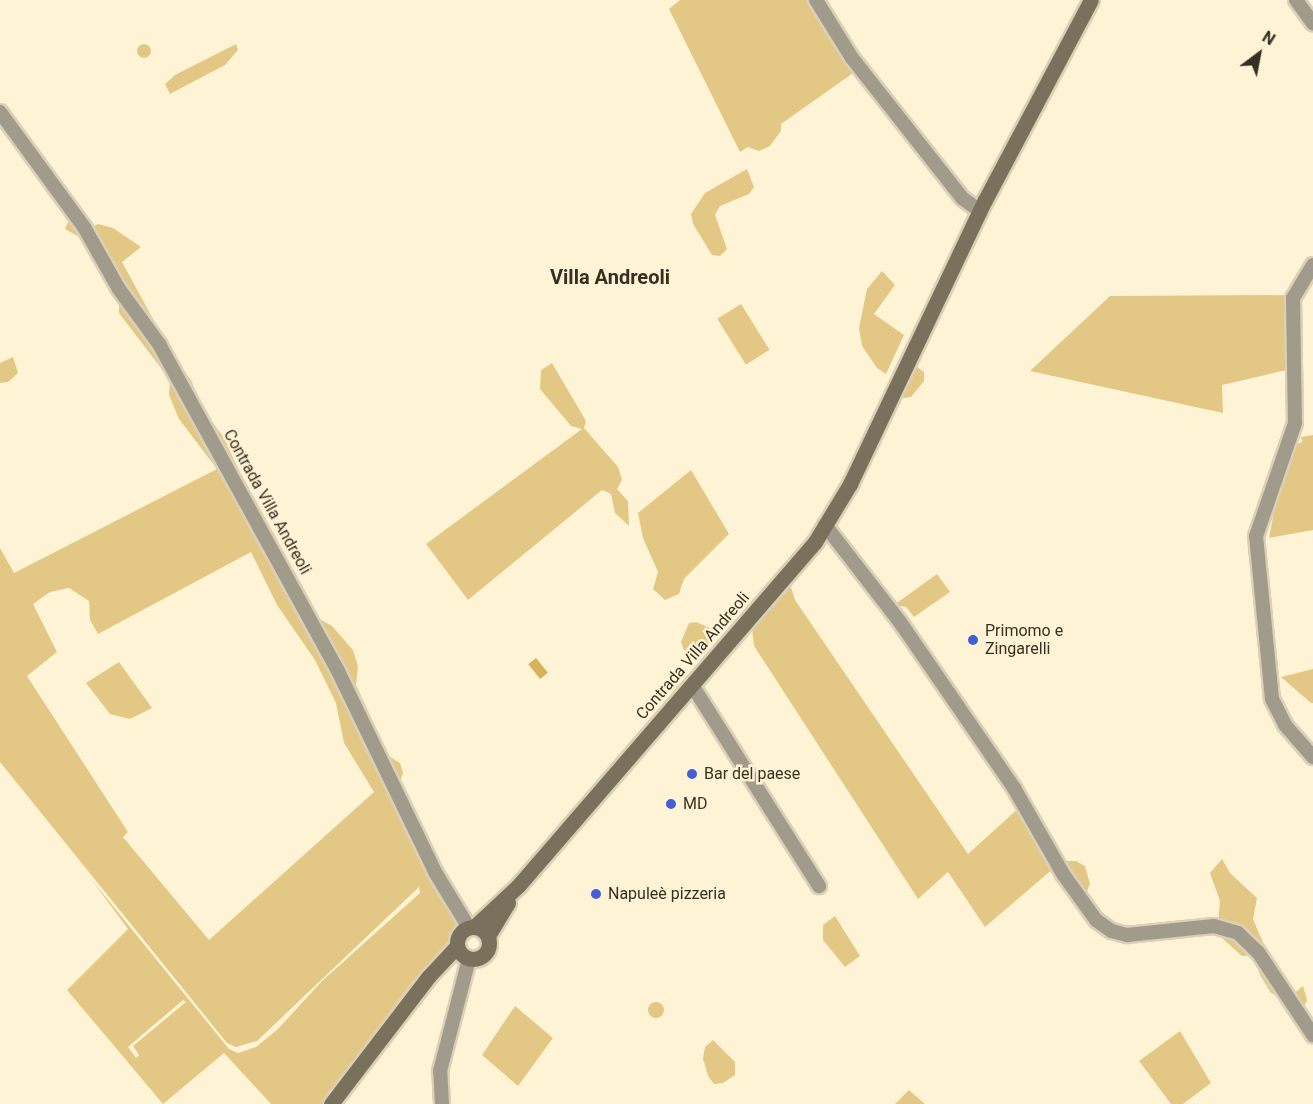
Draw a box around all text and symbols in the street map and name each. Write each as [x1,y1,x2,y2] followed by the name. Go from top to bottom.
[1229,24,1289,84] north arrow
[1259,27,1279,49] text: N
[550,265,670,289] district label: Villa Andreoli
[219,426,315,578] street label: Contrada Villa Andreoli
[632,588,754,724] street label: Contrada Villa Andreoli
[985,621,1063,659] place label: Primomo e Zingarelli
[966,633,980,647] marker: Primomo e Zingarelli
[704,764,800,784] place label: Bar del paese
[685,767,699,781] marker: Bar del paese
[683,794,707,814] place label: MD
[664,797,678,811] marker: MD
[608,884,726,904] place label: Napuleè pizzeria
[589,887,603,901] marker: Napuleè pizzeria

